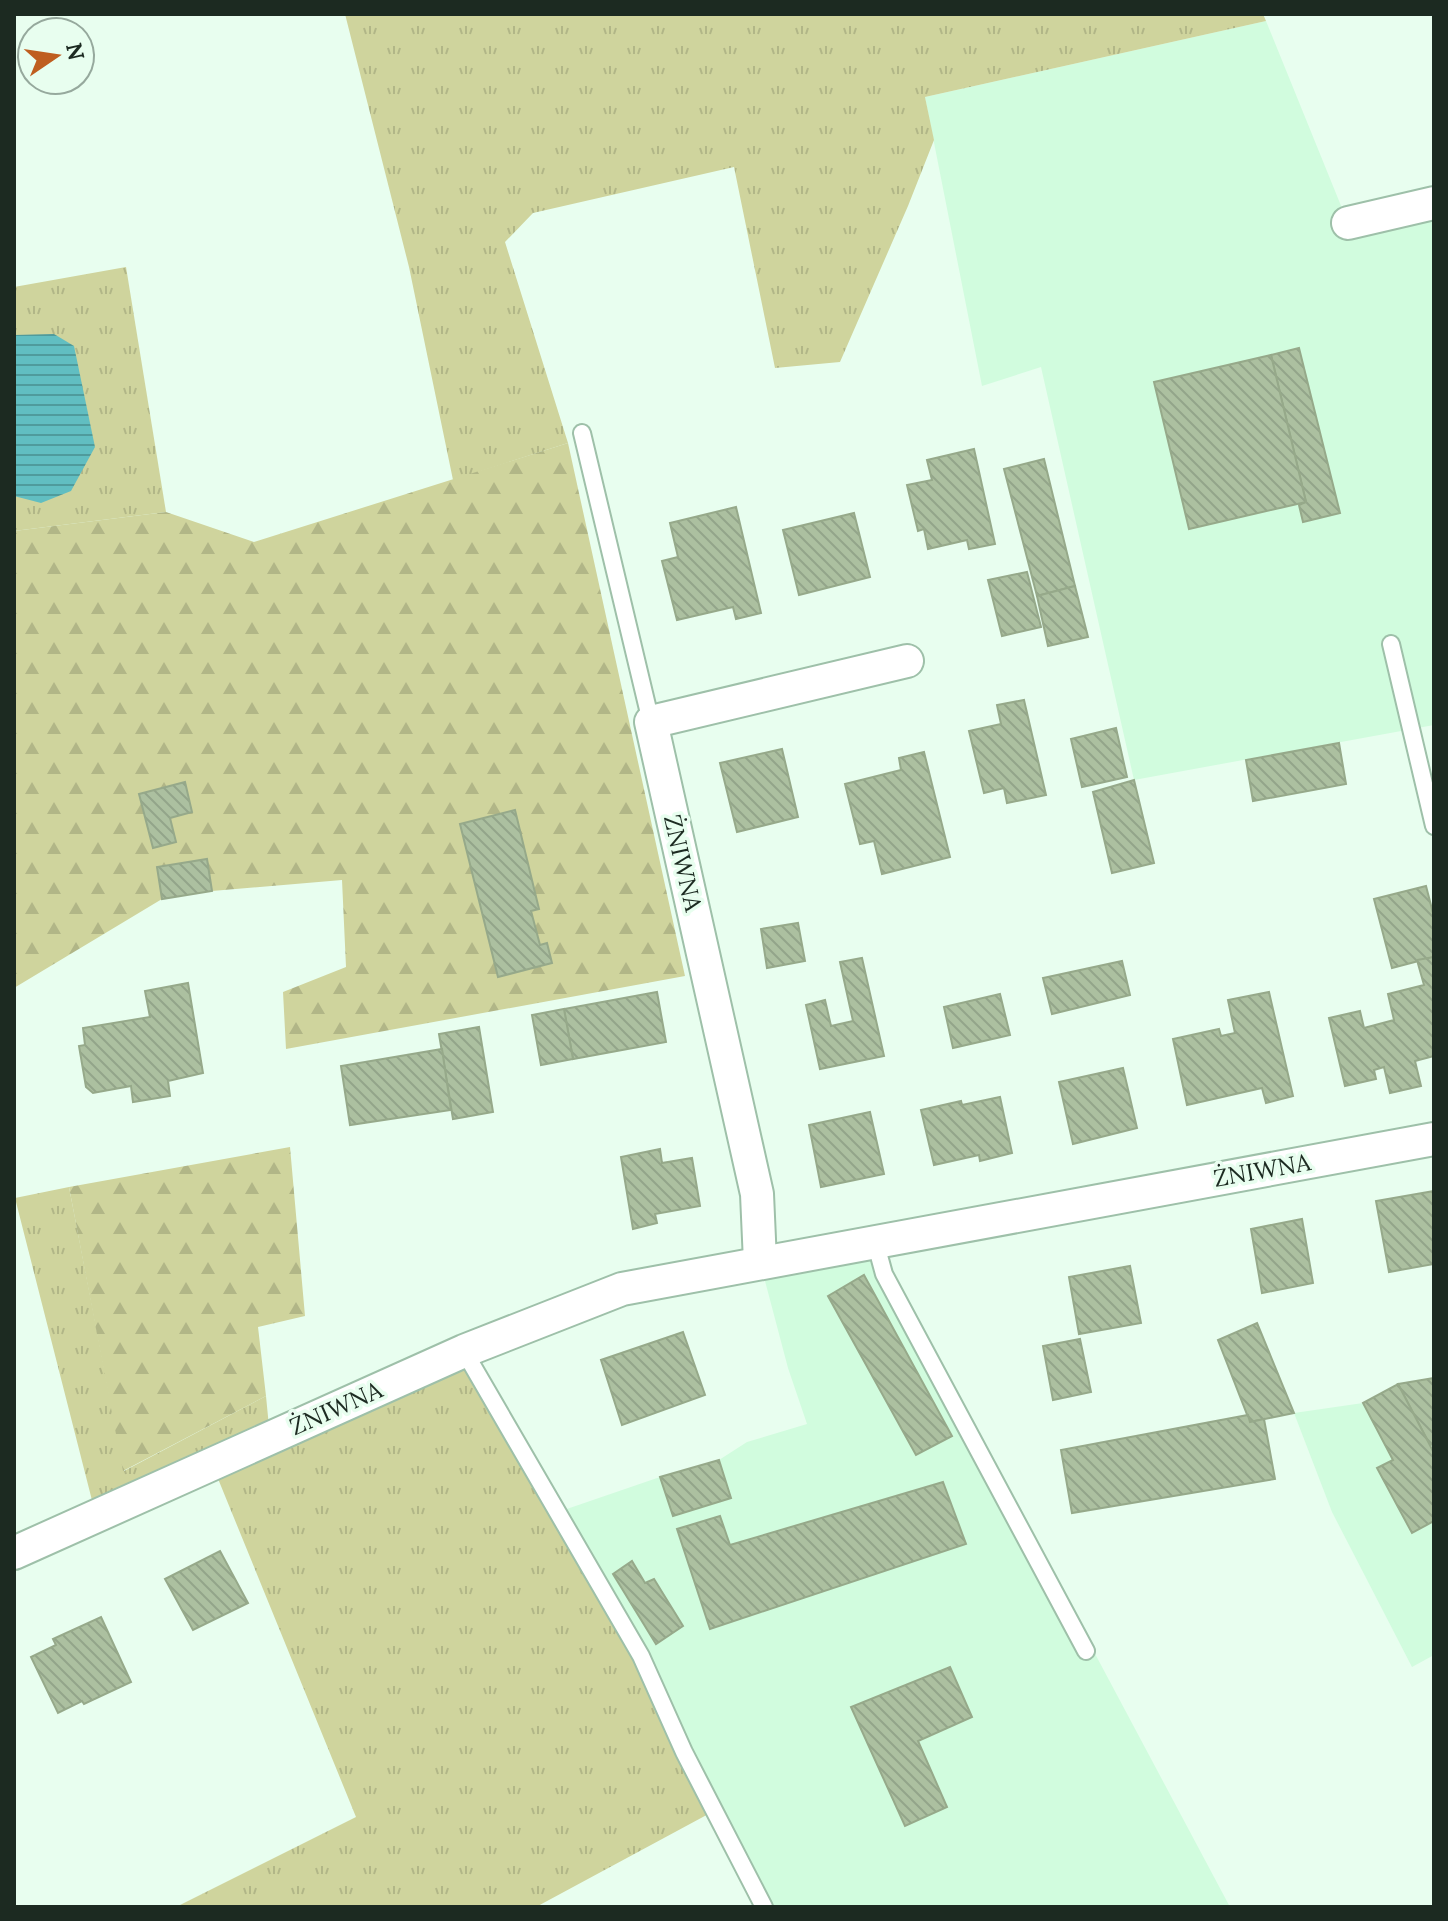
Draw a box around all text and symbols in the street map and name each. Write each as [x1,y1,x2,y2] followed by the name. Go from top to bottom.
[16,16,96,96] north arrow
[60,40,91,63] text: N
[657,812,709,915] street label: ŻNIWNA
[1211,1146,1314,1194] street label: ŻNIWNA
[285,1373,388,1442] street label: ŻNIWNA

